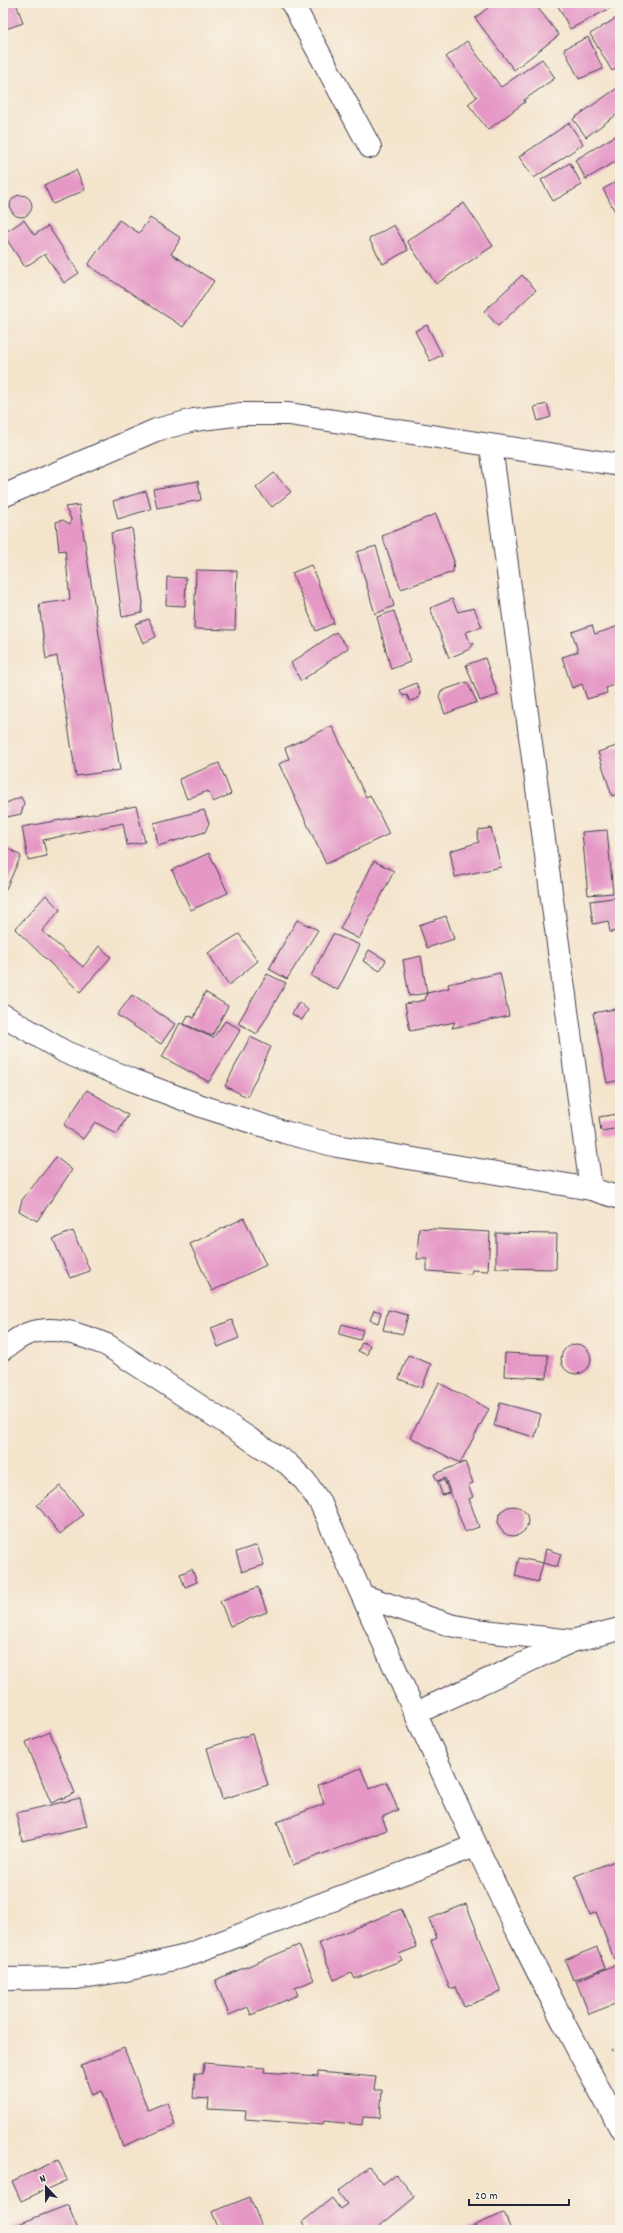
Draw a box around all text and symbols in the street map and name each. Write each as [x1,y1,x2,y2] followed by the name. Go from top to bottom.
[26,2167,66,2207] north arrow
[37,2171,49,2188] text: N
[469,2181,569,2207] scale bar
[475,2188,498,2205] text: 20 m

